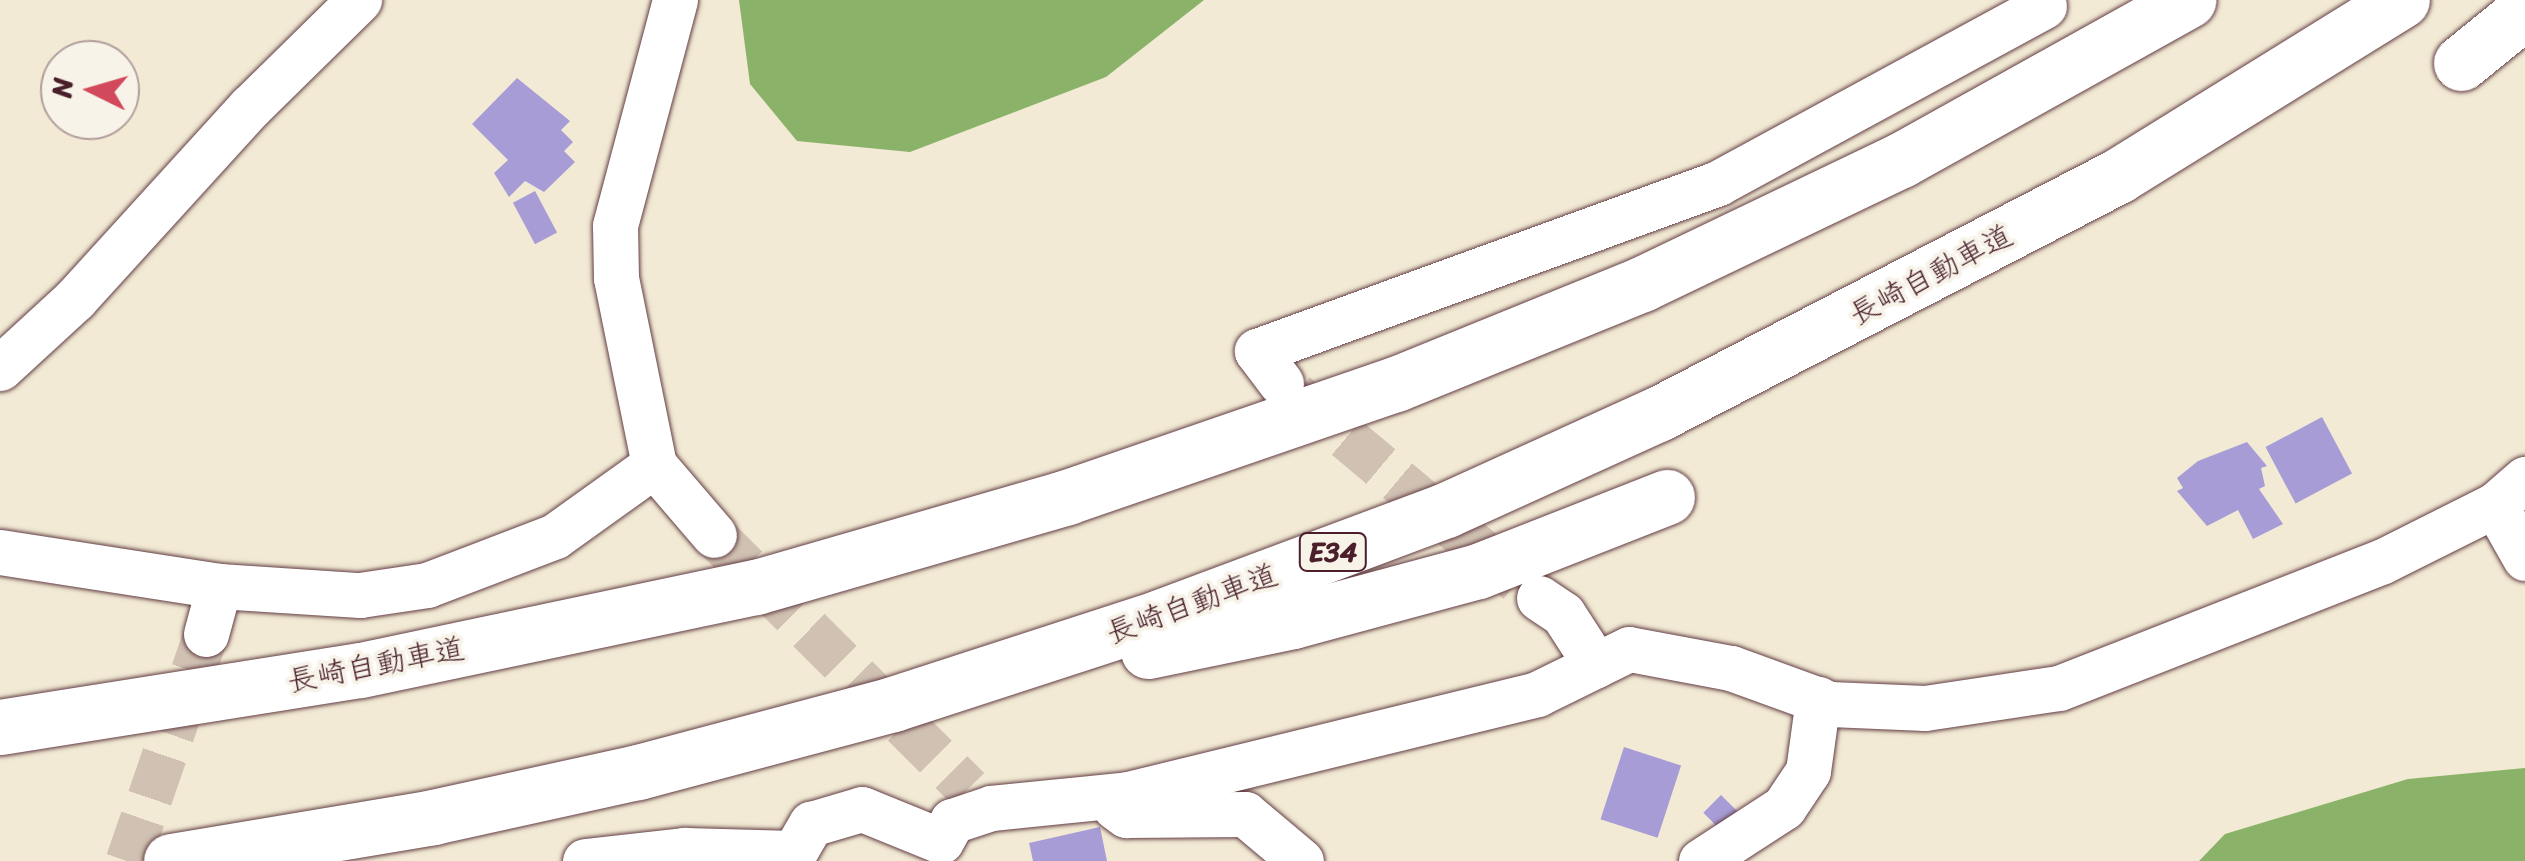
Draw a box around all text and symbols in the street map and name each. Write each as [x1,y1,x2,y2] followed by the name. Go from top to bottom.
[40,40,140,140] north arrow
[36,76,87,99] text: N
[1843,217,2019,333] street label: 長崎自動車道
[1298,529,1368,575] road number: E34
[1101,556,1283,652] street label: 長崎自動車道
[284,630,468,700] street label: 長崎自動車道

